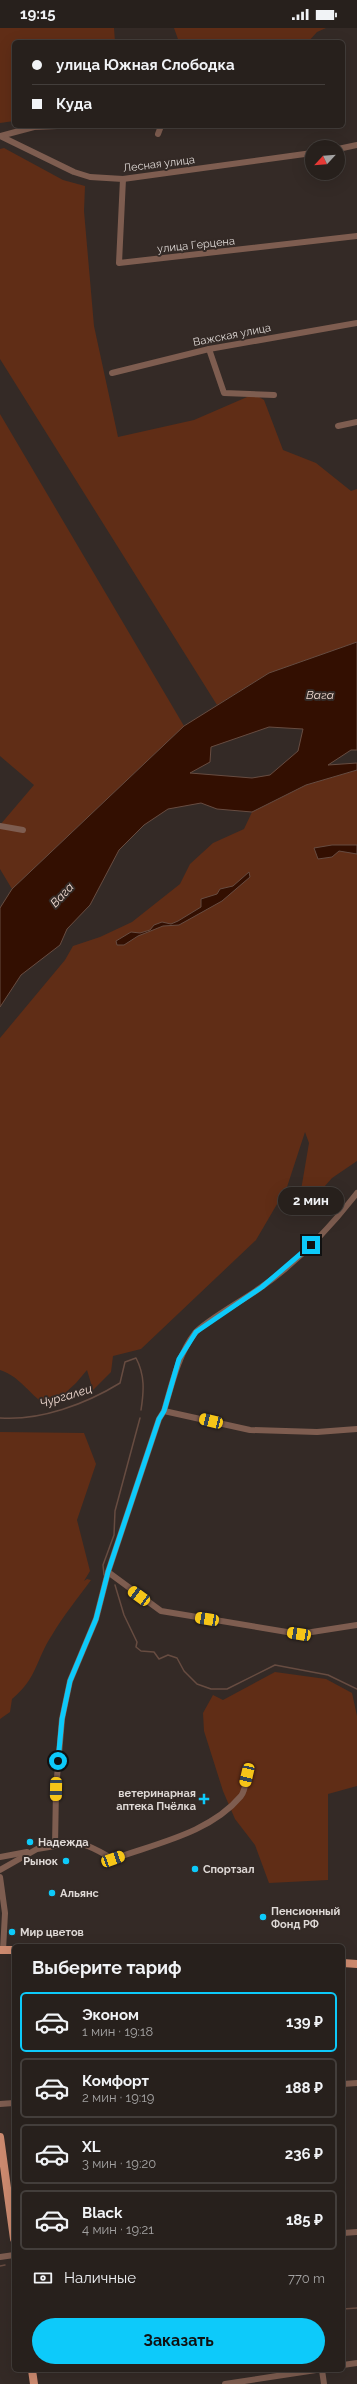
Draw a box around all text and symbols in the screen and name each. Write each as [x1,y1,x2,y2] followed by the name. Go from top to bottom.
[20,5,56,23] text: 19:15
[56,56,235,74] text: улица Южная Слободка
[56,95,92,113] text: Куда
[305,140,345,180] north arrow
[305,140,345,180] map controls
[122,153,196,175] street label: Лесная улица
[156,234,236,256] street label: улица Герцена
[192,321,272,349] street label: Важская улица
[306,688,334,702] water label: Вага
[47,880,77,910] water label: Вага
[278,1187,344,1215] callout: 2 мин
[293,1193,329,1208] text: 2 мин
[302,1236,320,1254] route end
[38,1381,94,1411] water label: Чургалец
[198,1412,224,1430] car
[126,1584,152,1608] car
[194,1611,220,1627] car
[286,1626,312,1642] car
[49,1752,67,1770] route start
[238,1762,256,1788] car
[50,1777,62,1801] car
[116,1787,196,1813] place label: ветеринарная аптека Пчёлка
[199,1794,209,1804] marker: ветеринарная аптека Пчёлка
[38,1836,89,1849] place label: Надежда
[25,1837,35,1847] marker: Надежда
[100,1849,126,1869] car
[23,1855,59,1868] place label: Рынок
[61,1856,71,1866] marker: Рынок
[203,1863,254,1876] place label: Спортзал
[190,1864,200,1874] marker: Спортзал
[60,1887,99,1900] place label: Альянс
[47,1888,57,1898] marker: Альянс
[271,1905,340,1931] place label: Пенсионный Фонд РФ
[258,1912,268,1922] marker: Пенсионный Фонд РФ
[20,1926,84,1939] place label: Мир цветов
[7,1927,17,1937] marker: Мир цветов
[32,1957,182,1978] text: Выберите тариф
[34,2004,70,2040] icon: car
[82,2006,139,2024] text: Эконом
[286,2013,323,2031] text: 139 ₽
[82,2024,153,2039] text: 1 мин · 19:18
[34,2070,70,2106] icon: car
[82,2072,149,2090] text: Комфорт
[285,2079,323,2097] text: 188 ₽
[82,2090,154,2105] text: 2 мин · 19:19
[34,2136,70,2172] icon: car
[82,2138,100,2156] text: XL
[285,2145,323,2163] text: 236 ₽
[82,2156,156,2171] text: 3 мин · 19:20
[34,2202,70,2238] icon: car
[82,2204,122,2222] text: Black
[286,2211,323,2229] text: 185 ₽
[82,2222,154,2237] text: 4 мин · 19:21
[32,2267,54,2289] icon: cash
[64,2269,136,2287] text: Наличные
[288,2271,325,2286] text: 770 m
[32,2318,325,2364] button: Заказать

